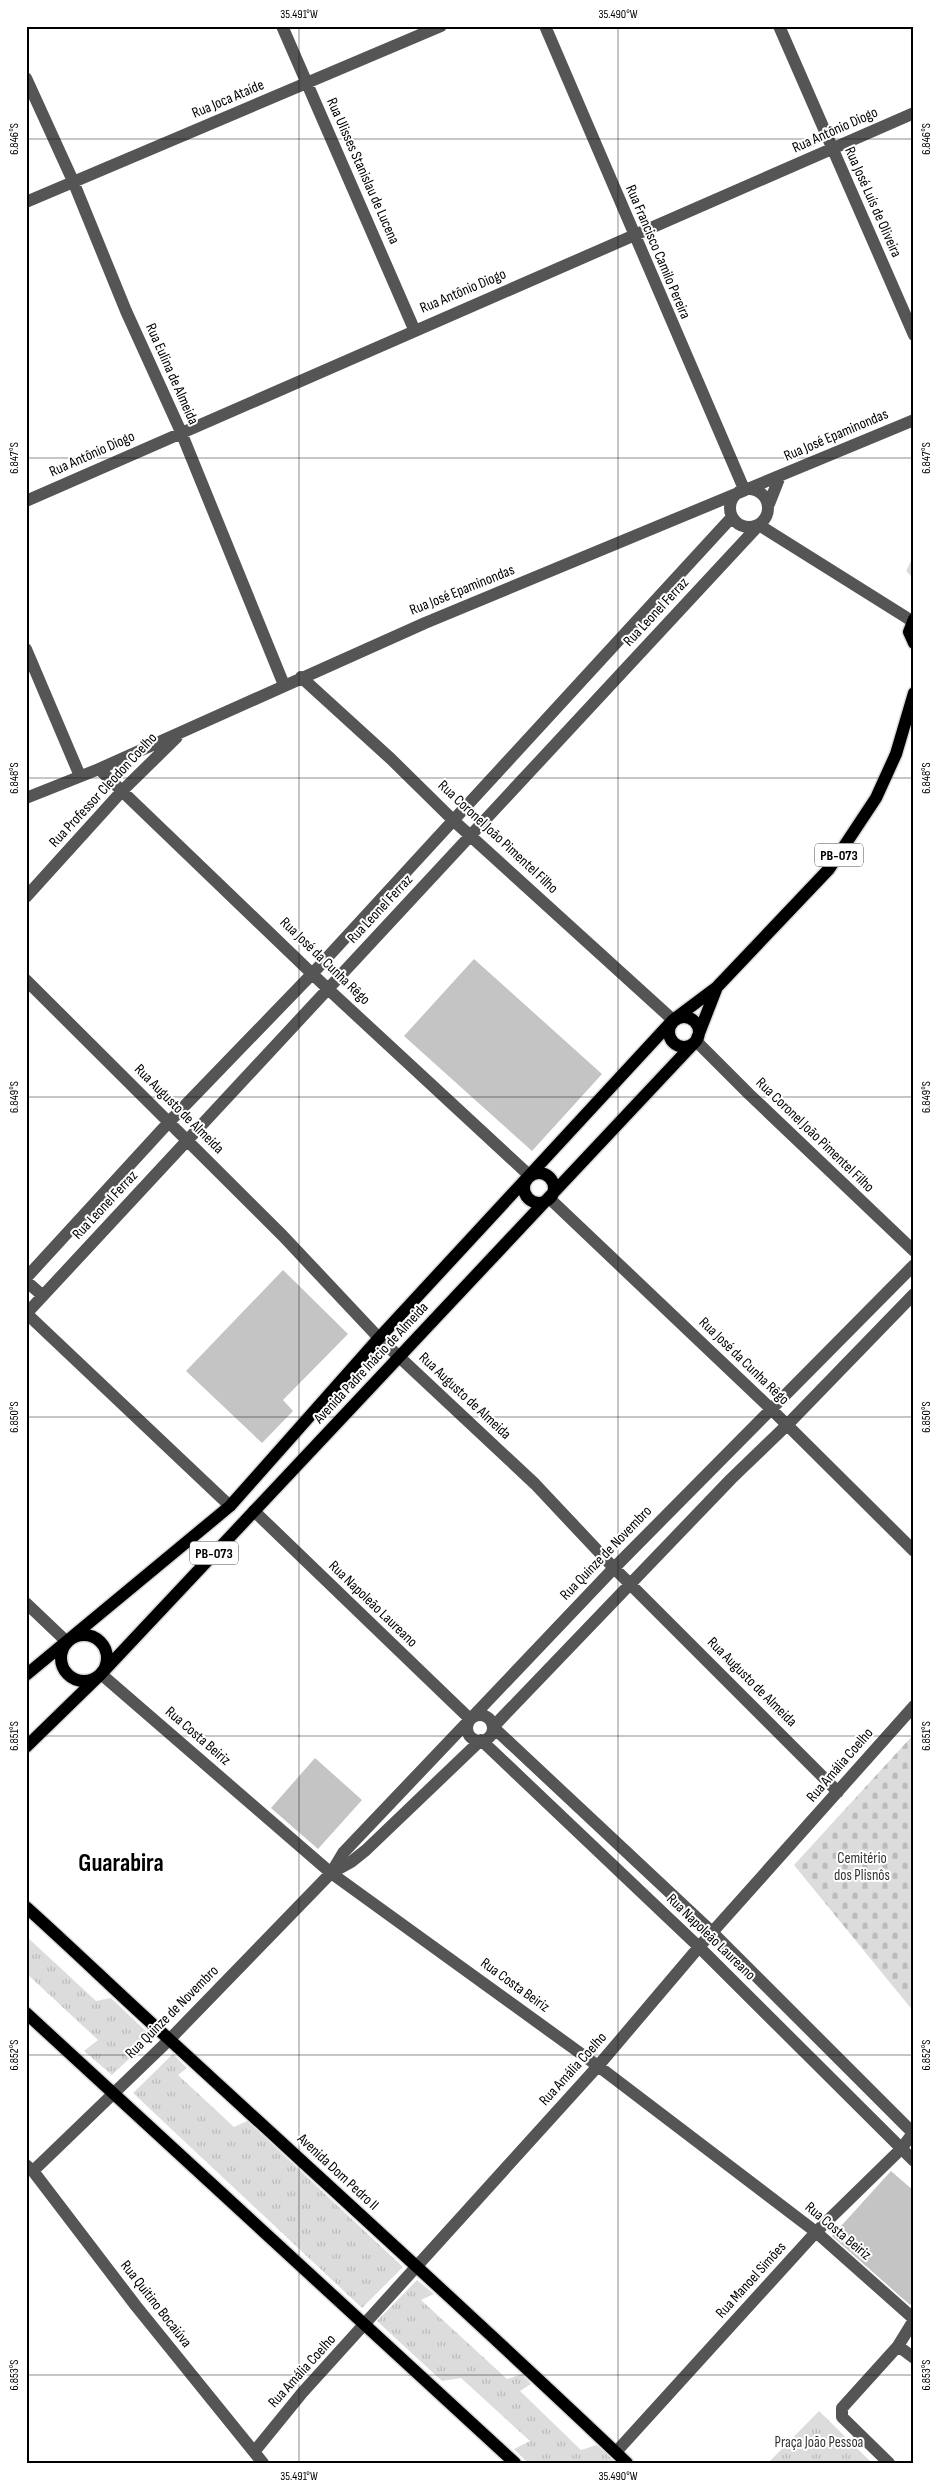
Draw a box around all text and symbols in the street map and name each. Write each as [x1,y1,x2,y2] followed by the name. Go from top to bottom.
[280,7,318,22] text: 35.491°W
[598,7,638,22] text: 35.490°W
[189,75,267,123] street label: Rua Joca Ataíde
[322,95,404,247] street label: Rua Ulisses Stanislau de Lucena
[789,103,881,157] street label: Rua Antônio Diogo
[7,123,22,155] text: 6.846°S
[919,123,934,155] text: 6.846°S
[840,144,906,260] street label: Rua José Luís de Oliveira
[621,182,695,322] street label: Rua Francisco Camilo Pereira
[417,264,509,318] street label: Rua Antônio Diogo
[141,320,203,428] street label: Rua Eulina de Almeida
[781,404,891,466] street label: Rua José Epaminondas
[46,427,138,481] street label: Rua Antônio Diogo
[7,442,22,474] text: 6.847°S
[919,442,934,474] text: 6.847°S
[407,560,517,620] street label: Rua José Epaminondas
[619,573,693,651] street label: Rua Leonel Ferraz
[45,729,161,851] street label: Rua Professor Cleodon Coelho
[7,762,22,794] text: 6.848°S
[919,762,934,794] text: 6.848°S
[434,776,562,898] street label: Rua Coronel João Pimentel Filho
[815,844,863,866] road number: PB-073
[343,870,417,948] street label: Rua Leonel Ferraz
[276,913,374,1009] street label: Rua José da Cunha Rêgo
[130,1060,228,1158] street label: Rua Augusto de Almeida
[752,1073,878,1197] street label: Rua Coronel João Pimentel Filho
[7,1081,22,1113] text: 6.849°S
[919,1081,934,1113] text: 6.849°S
[68,1166,142,1244] street label: Rua Leonel Ferraz
[309,1298,432,1429] street label: Avenida Padre Inácio de Almeida
[695,1313,793,1409] street label: Rua José da Cunha Rêgo
[415,1348,515,1444] street label: Rua Augusto de Almeida
[7,1401,22,1433] text: 6.850°S
[919,1401,934,1433] text: 6.850°S
[556,1502,656,1604] street label: Rua Quinze de Novembro
[190,1542,238,1565] road number: PB-073
[324,1557,422,1651] street label: Rua Napoleão Laureano
[703,1633,801,1731] street label: Rua Augusto de Almeida
[161,1702,235,1770] street label: Rua Costa Beiriz
[7,1721,22,1751] text: 6.851°S
[919,1721,934,1751] text: 6.851°S
[803,1724,877,1806] street label: Rua Amália Coelho
[78,1848,164,1879] district label: Guarabira
[834,1849,890,1885] park label: Cemitério dos Plisnôs
[662,1890,760,1984] street label: Rua Napoleão Laureano
[477,1954,554,2017] street label: Rua Costa Beiriz
[121,1961,223,2063] street label: Rua Quinze de Novembro
[535,2028,611,2110] street label: Rua Amália Coelho
[7,2040,22,2070] text: 6.852°S
[919,2040,934,2070] text: 6.852°S
[293,2129,383,2215] street label: Avenida Dom Pedro II
[801,2198,876,2265] street label: Rua Costa Beiriz
[712,2238,790,2322] street label: Rua Manoel Simões
[116,2257,196,2351] street label: Rua Quitino Bocaiúva
[264,2330,340,2412] street label: Rua Amália Coelho
[7,2360,22,2391] text: 6.853°S
[919,2360,934,2391] text: 6.853°S
[775,2433,864,2452] park label: Praça João Pessoa
[280,2469,318,2484] text: 35.491°W
[598,2469,638,2484] text: 35.490°W

